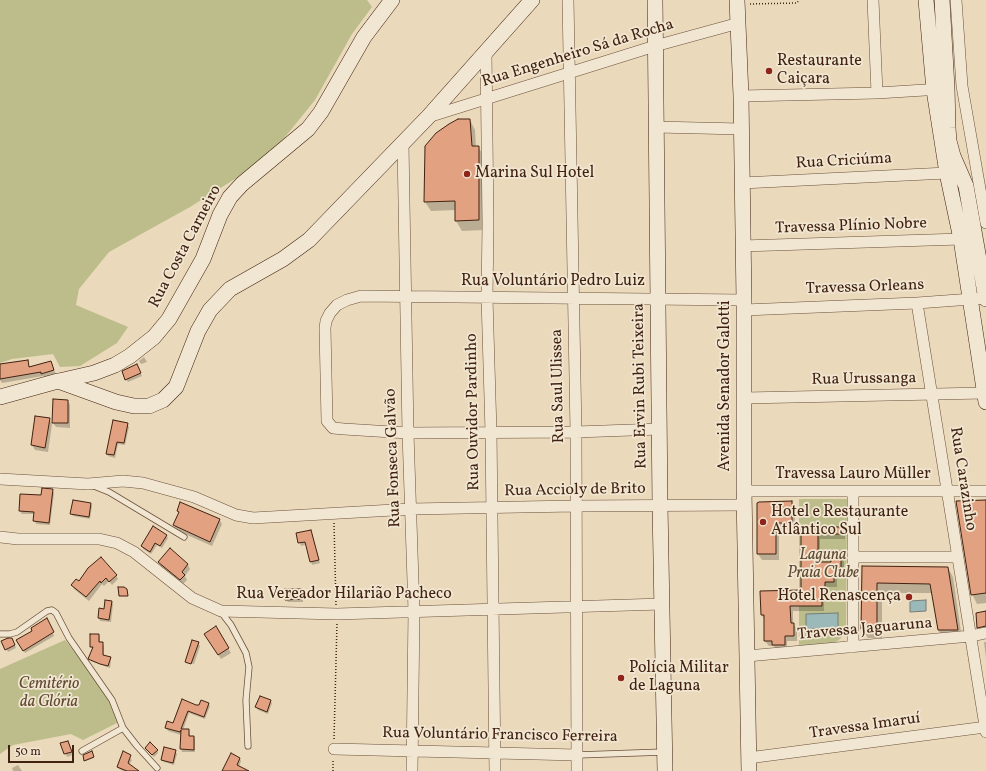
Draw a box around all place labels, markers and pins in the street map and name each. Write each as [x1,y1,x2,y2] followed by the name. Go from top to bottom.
[777,52,862,90] place label: Restaurante Caiçara
[764,66,774,76] marker: Restaurante Caiçara
[475,164,594,184] place label: Marina Sul Hotel
[462,169,472,179] marker: Marina Sul Hotel
[771,503,908,541] place label: Hotel e Restaurante Atlântico Sul
[758,517,768,527] marker: Hotel e Restaurante Atlântico Sul
[777,587,901,607] place label: Hotel Renascença
[904,592,914,602] marker: Hotel Renascença
[629,659,729,697] place label: Polícia Militar de Laguna
[616,673,626,683] marker: Polícia Militar de Laguna

